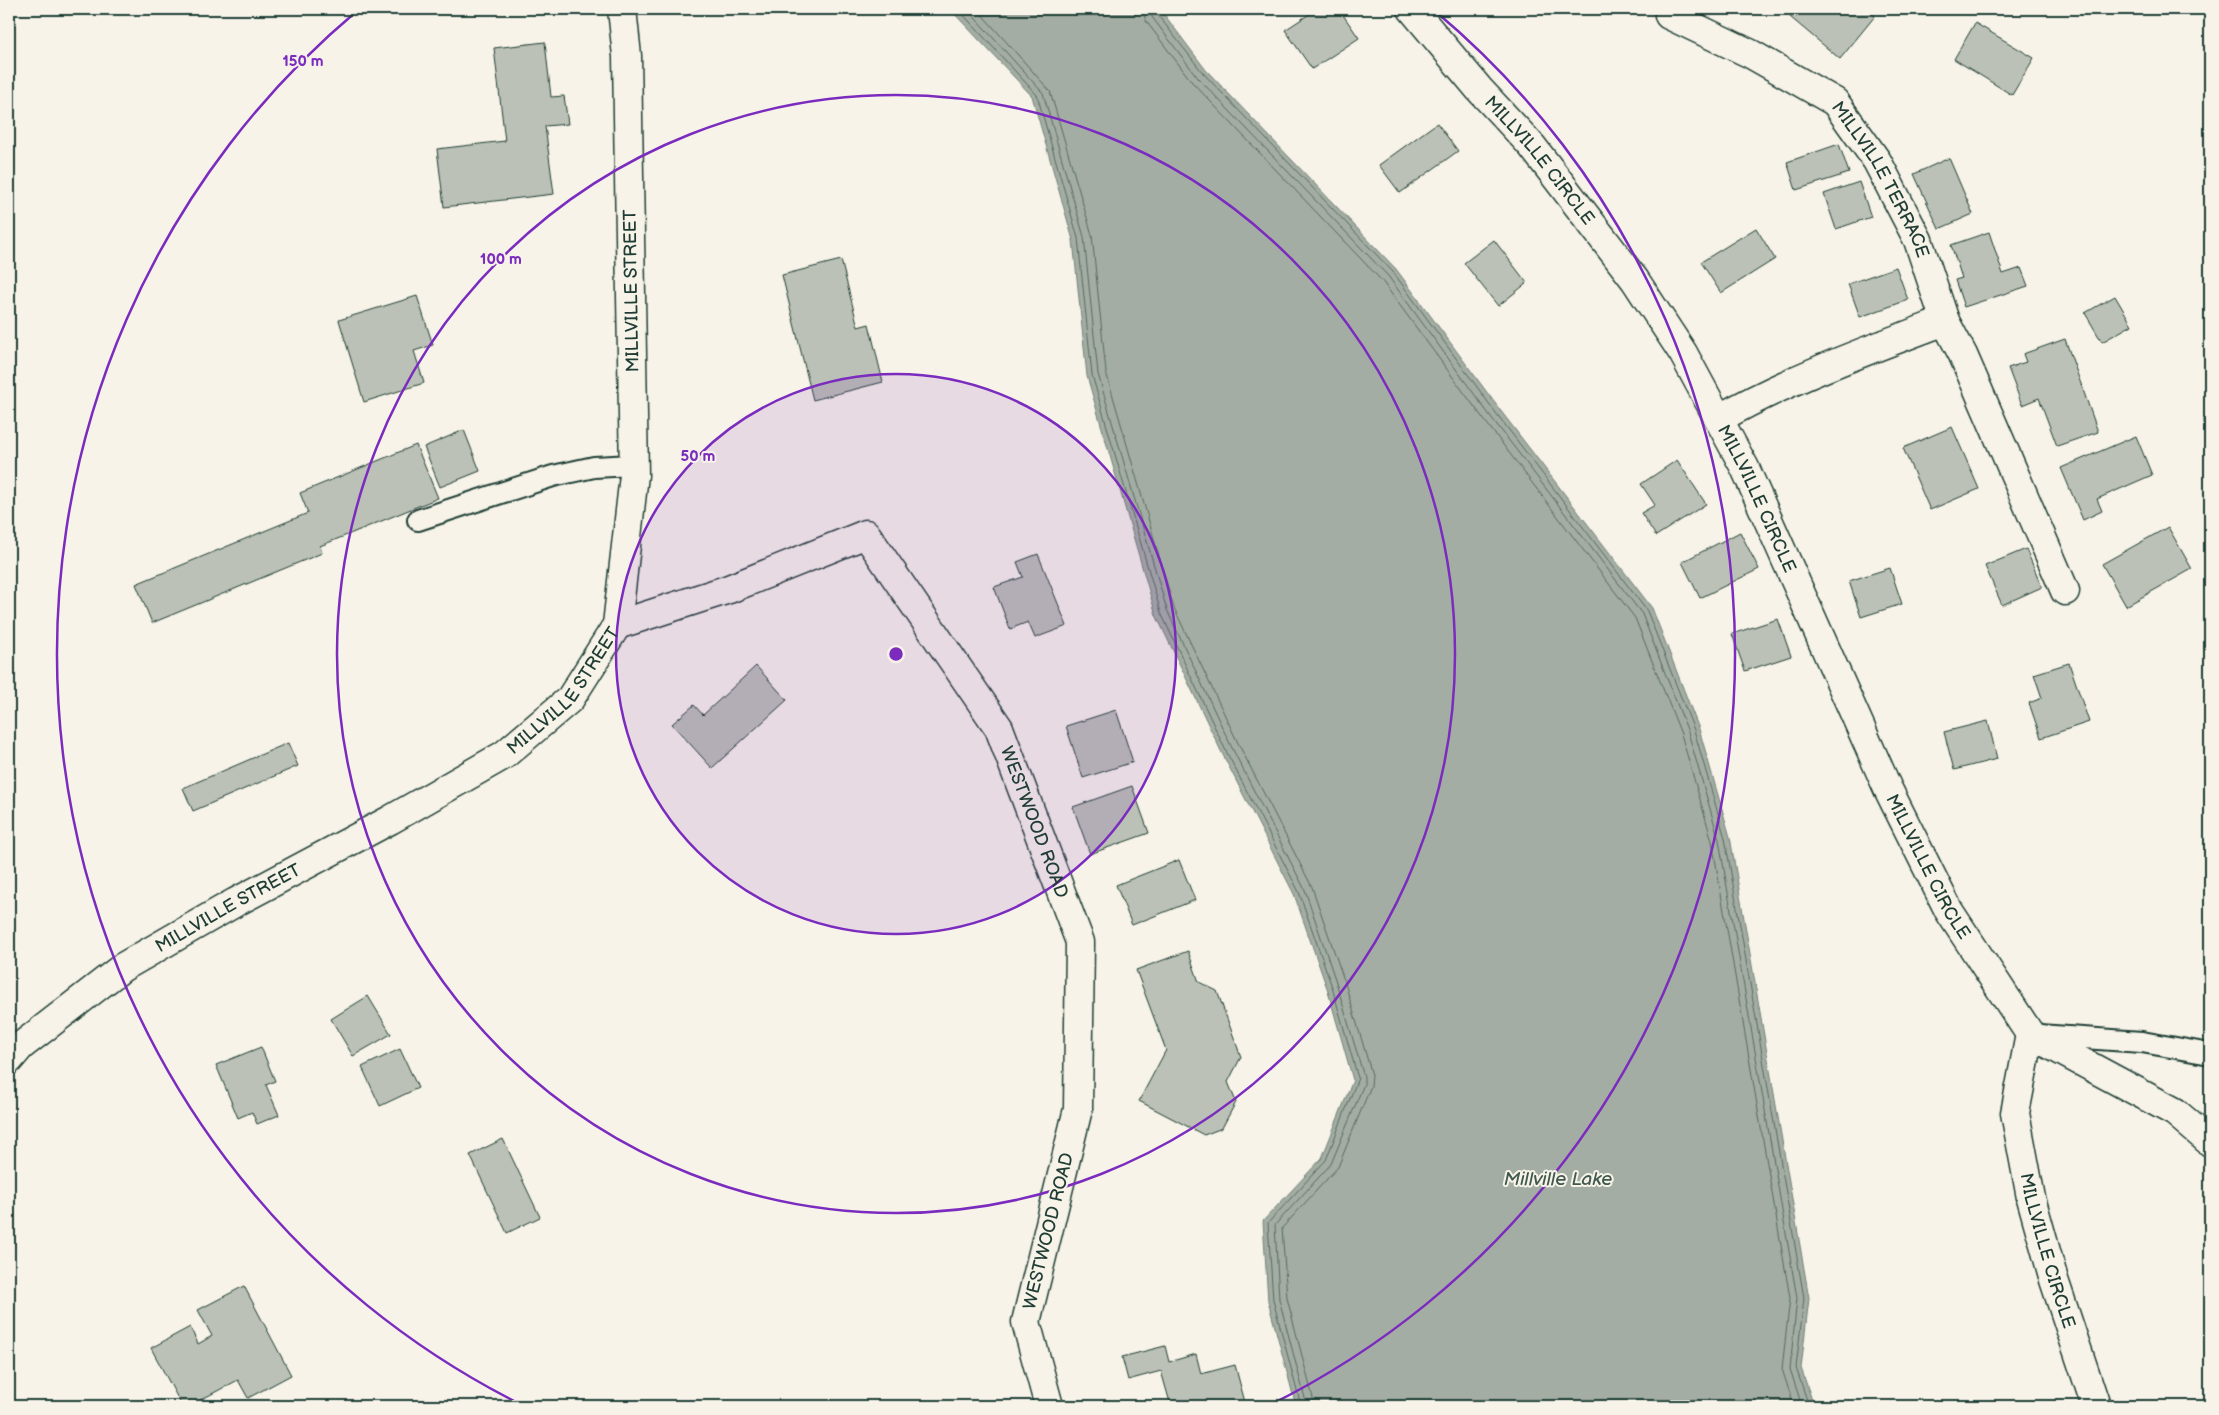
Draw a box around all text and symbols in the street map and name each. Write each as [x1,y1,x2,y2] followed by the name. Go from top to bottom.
[282,52,324,71] text: 150 m
[1480,92,1599,229] street label: MILLVILLE CIRCLE
[1827,98,1933,260] street label: MILLVILLE TERRACE
[620,209,643,373] street label: MILLVILLE STREET
[480,250,522,269] text: 100 m
[1713,421,1800,576] street label: MILLVILLE CIRCLE
[681,447,716,466] text: 50 m
[503,623,624,759] street label: MILLVILLE STREET
[887,645,905,663] centre of rings
[996,743,1072,901] street label: WESTWOOD ROAD
[1881,791,1975,943] street label: MILLVILLE CIRCLE
[152,859,305,957] street label: MILLVILLE STREET
[1019,1151,1078,1312] street label: WESTWOOD ROAD
[1504,1168,1612,1191] water label: Millville Lake
[2016,1171,2079,1331] street label: MILLVILLE CIRCLE

